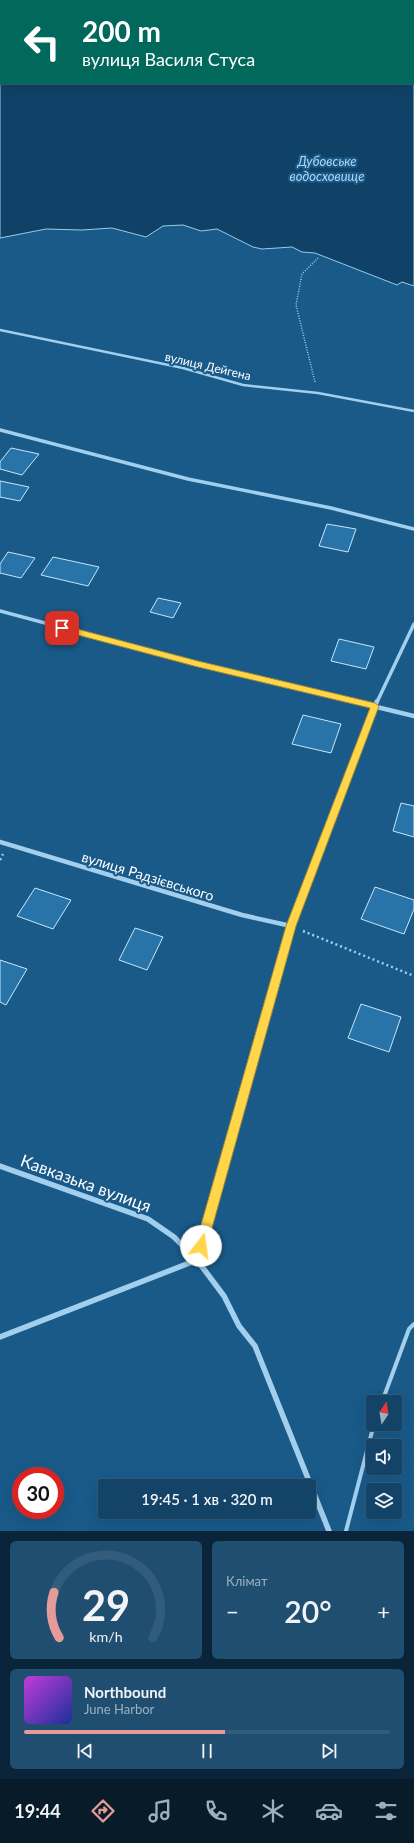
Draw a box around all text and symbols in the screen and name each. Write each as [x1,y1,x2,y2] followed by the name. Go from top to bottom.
[82,14,161,48] text: 200 m
[16,16,68,68] icon: left
[82,48,255,70] text: вулиця Василя Стуса
[290,153,364,184] water label: Дубовське водосховище
[164,349,252,383] street label: вулиця Дейгена
[45,611,79,645] pin
[51,617,73,639] icon: arrive
[80,848,216,904] street label: вулиця Радзієвського
[18,1150,154,1216] street label: Кавказька вулиця
[180,1225,222,1267] position arrow
[366,1395,402,1431] north arrow
[366,1395,402,1519] map controls
[366,1439,402,1475] button: sound
[12,1467,64,1519] speed limit sign: 30
[366,1483,402,1519] button: layers
[141,1490,273,1508] text: 19:45 · 1 хв · 320 m
[226,1573,267,1589] text: Клімат
[82,1580,130,1630] text: 29
[284,1593,332,1629] text: 20°
[226,1598,239,1625] text: −
[377,1598,390,1625] text: +
[89,1628,123,1645] text: km/h
[84,1683,166,1701] text: Northbound
[84,1701,154,1717] text: June Harbor
[74,1740,96,1762] icon: previous
[196,1740,218,1762] icon: pause
[318,1740,340,1762] icon: next
[89,1797,117,1825] icon: directions
[146,1797,174,1825] icon: music
[202,1797,230,1825] icon: phone
[259,1797,287,1825] icon: climate
[315,1797,343,1825] icon: car
[372,1797,400,1825] icon: filters
[14,1800,61,1822] text: 19:44

